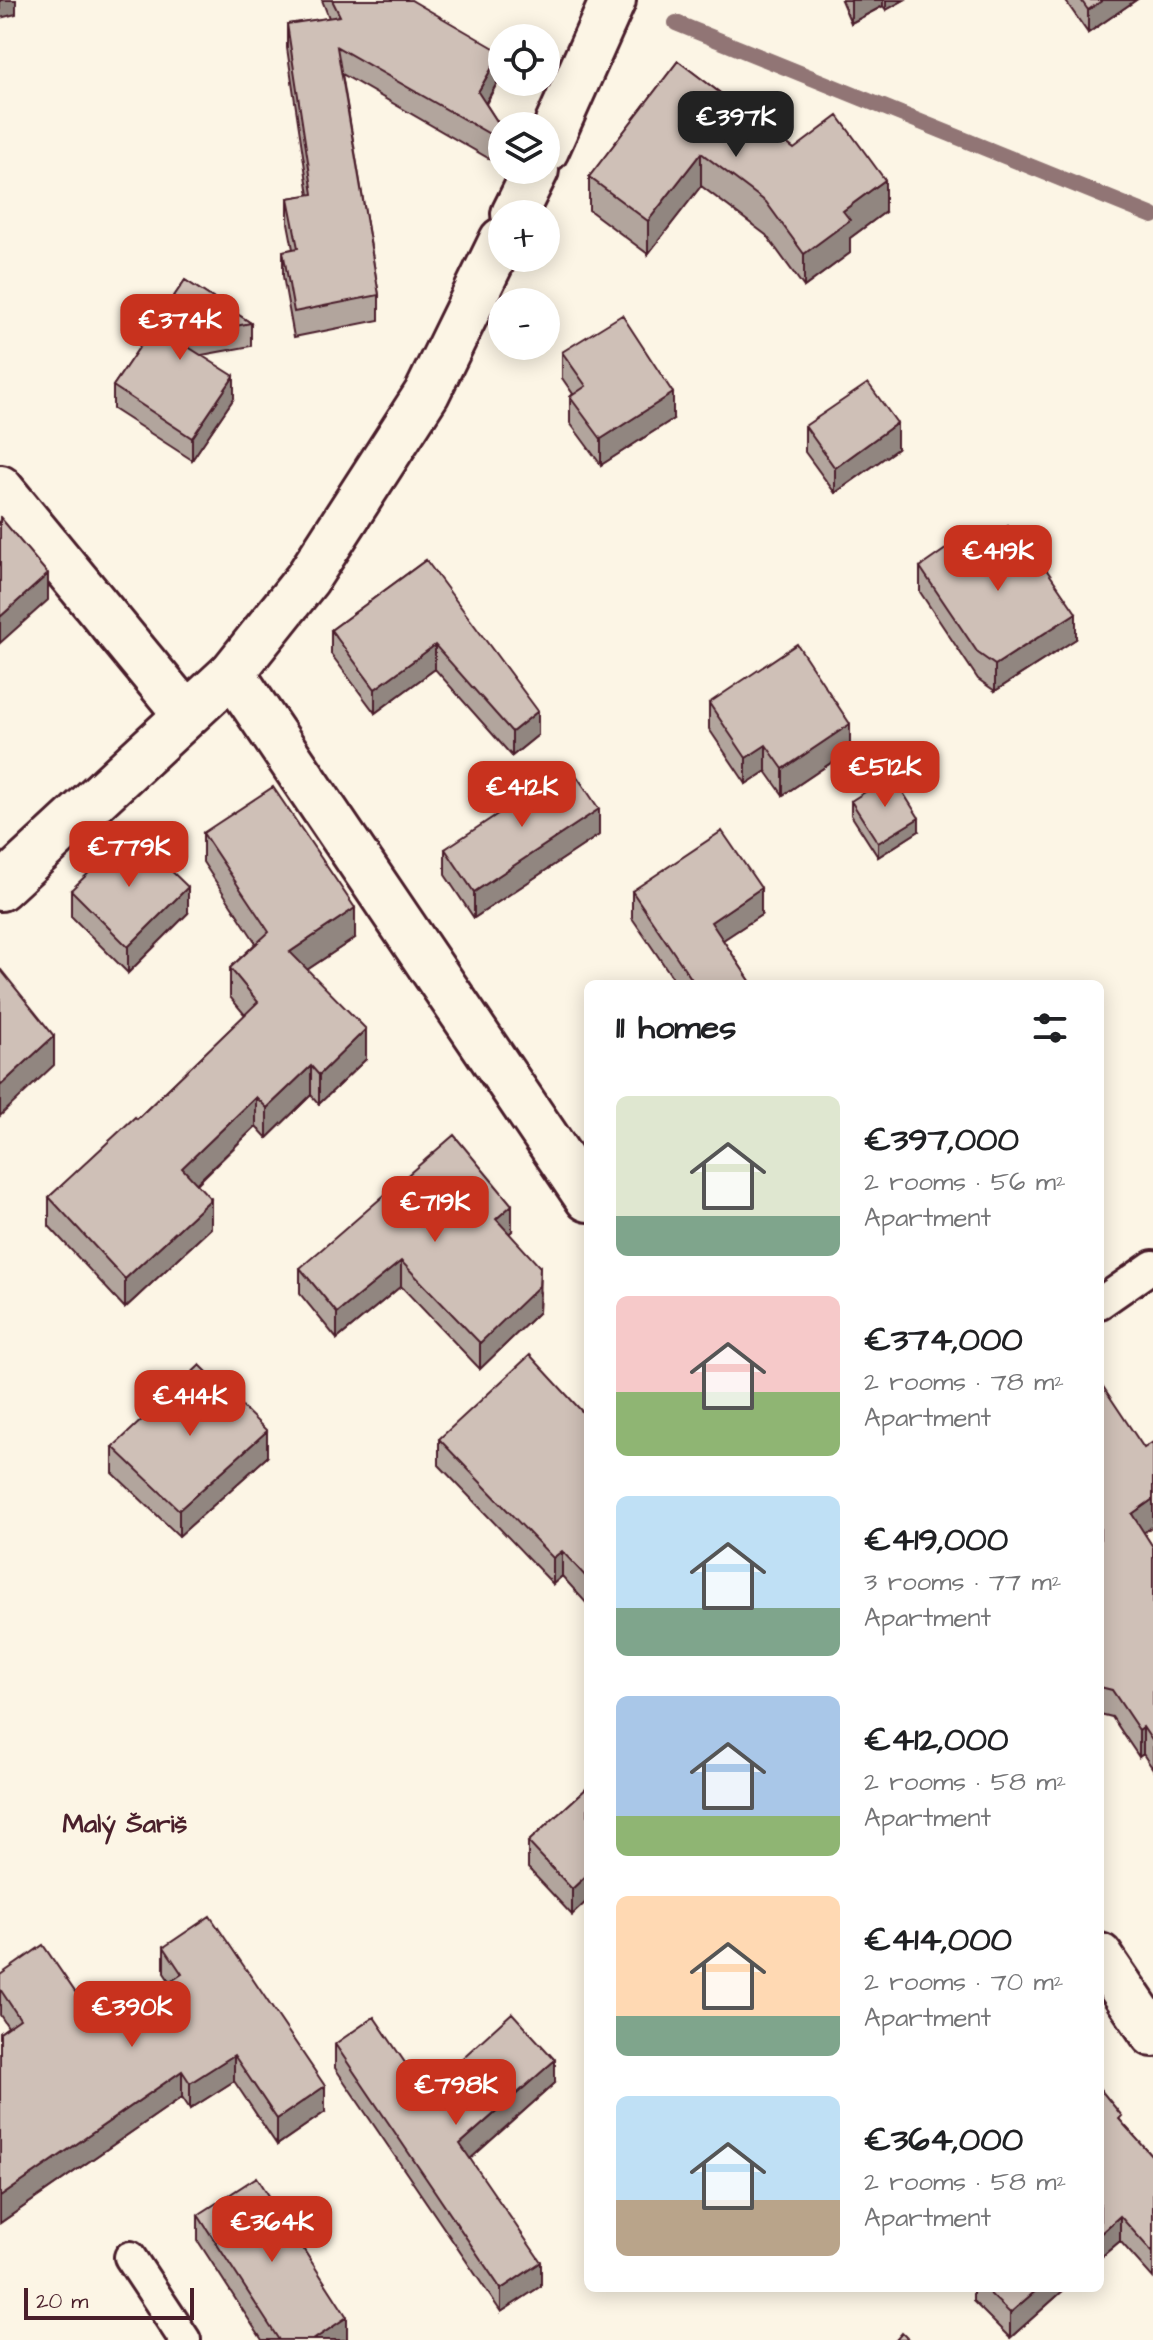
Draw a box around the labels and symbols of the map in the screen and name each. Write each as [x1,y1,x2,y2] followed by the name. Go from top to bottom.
[680,91,792,159] pin: €397K
[124,294,236,362] pin: €374K
[942,525,1054,593] pin: €419K
[829,741,941,809] pin: €512K
[466,761,578,829] pin: €412K
[73,821,185,889] pin: €779K
[379,1176,491,1244] pin: €719K
[134,1370,246,1438] pin: €414K
[63,1806,187,1845] district label: Malý Šariš
[76,1981,188,2049] pin: €390K
[400,2059,512,2127] pin: €798K
[216,2196,328,2264] pin: €364K
[24,2284,194,2320] scale bar

